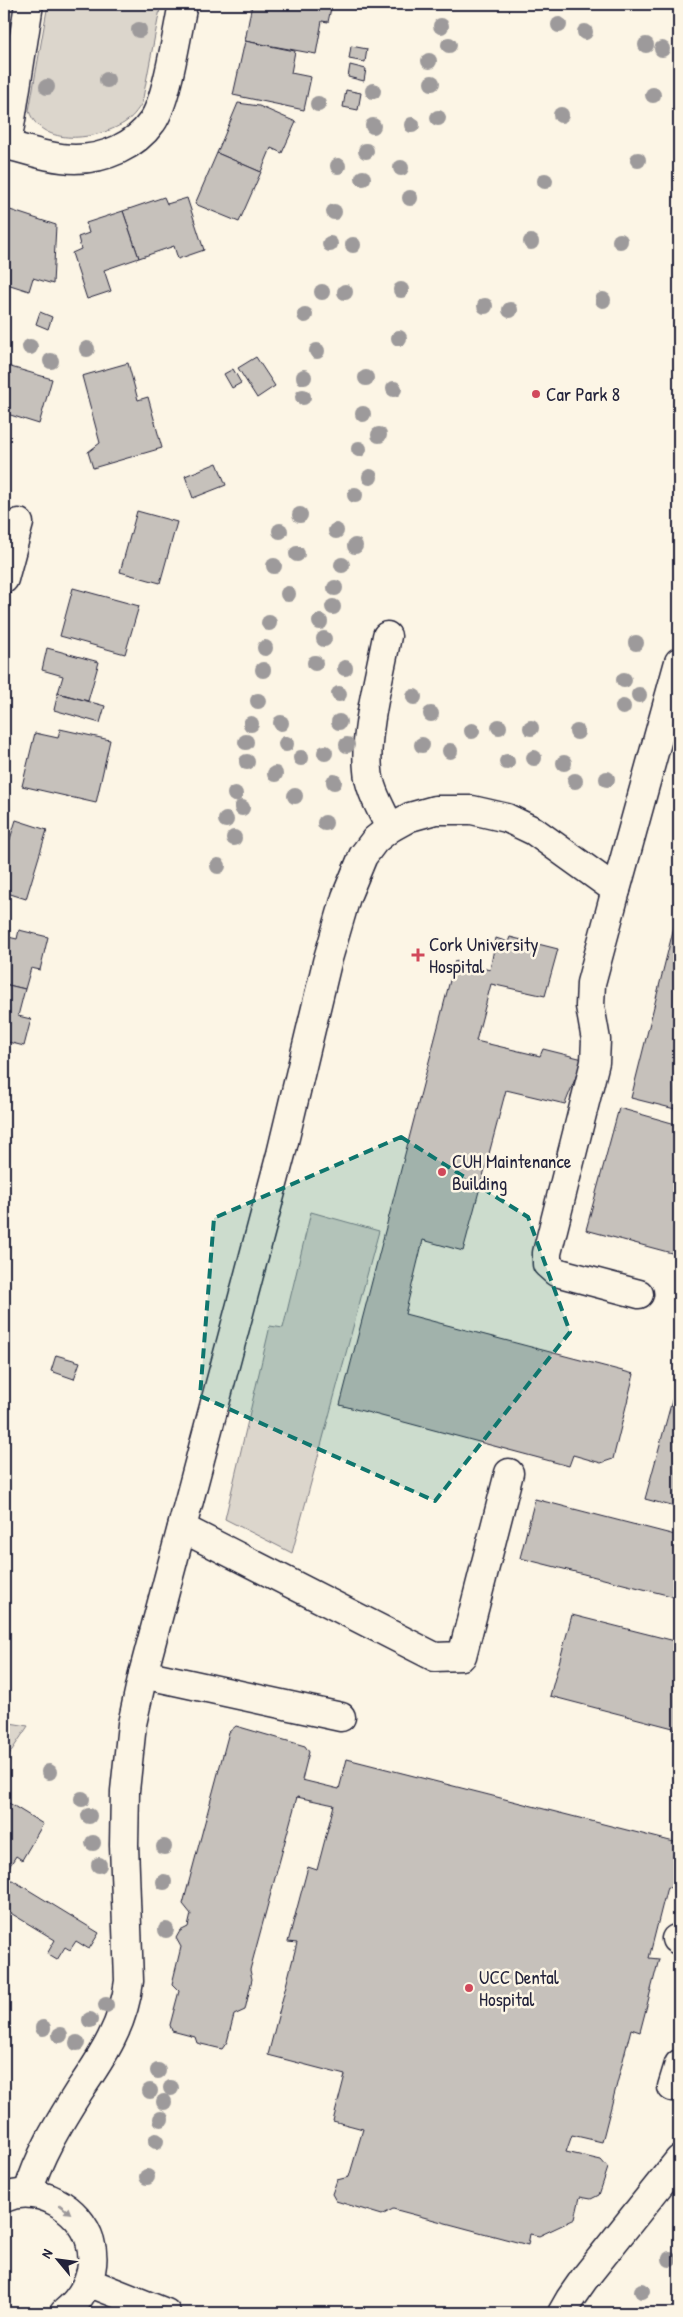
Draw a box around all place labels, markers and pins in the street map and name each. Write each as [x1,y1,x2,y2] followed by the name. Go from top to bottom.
[546,381,620,407] place label: Car Park 8
[530,388,542,400] marker: Car Park 8
[429,931,539,979] place label: Cork University Hospital
[411,948,425,962] marker: Cork University Hospital
[452,1148,572,1196] place label: CUH Maintenance Building
[436,1166,448,1178] marker: CUH Maintenance Building
[479,1964,560,2012] place label: UCC Dental Hospital
[463,1982,475,1994] marker: UCC Dental Hospital

